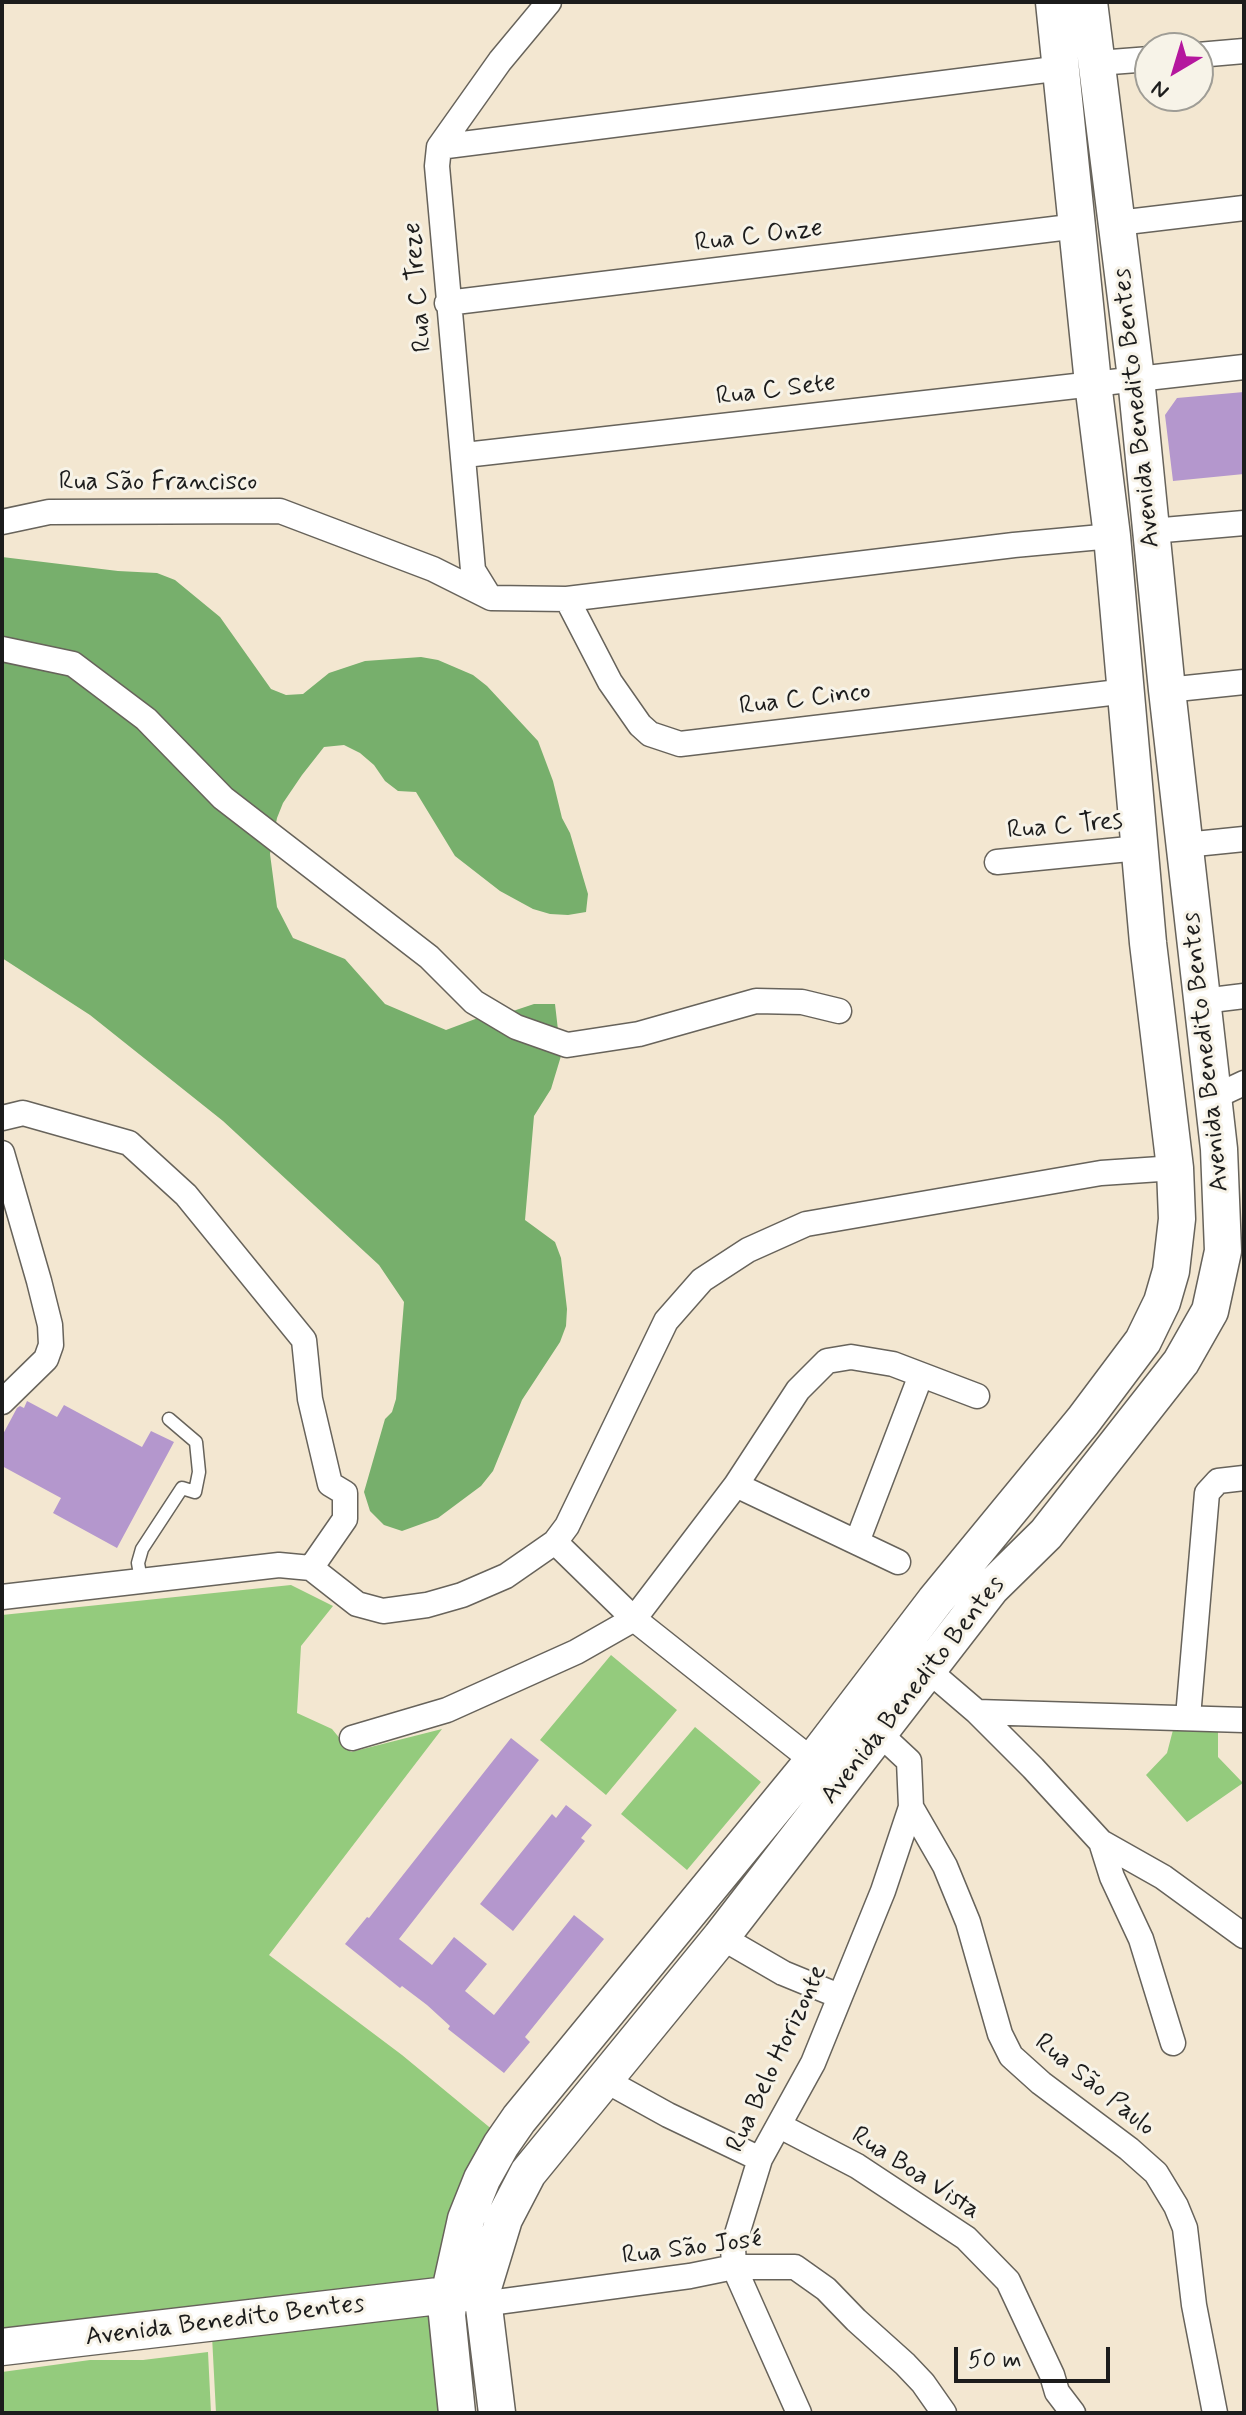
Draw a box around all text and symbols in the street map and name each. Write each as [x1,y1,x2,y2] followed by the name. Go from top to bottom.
[1134,32,1214,112] north arrow
[1146,74,1175,105] text: N
[693,214,825,260] street label: Rua C Onze
[398,221,440,353] street label: Rua C Treze
[1108,267,1168,549] street label: Avenida Benedito Bentes
[714,368,838,414] street label: Rua C Sete
[59,468,257,500] street label: Rua São Francisco
[738,676,872,724] street label: Rua C Cinco
[1006,806,1124,848] street label: Rua C Tres
[1177,911,1237,1193] street label: Avenida Benedito Bentes
[815,1571,1013,1811] street label: Avenida Benedito Bentes
[721,1960,835,2158] street label: Rua Belo Horizonte
[1027,2028,1161,2144] street label: Rua São Paulo
[845,2121,985,2227] street label: Rua Boa Vista
[620,2225,764,2273] street label: Rua São José
[84,2289,366,2355] street label: Avenida Benedito Bentes
[958,2331,1114,2381] scale bar
[968,2345,1022,2376] text: 50 m

